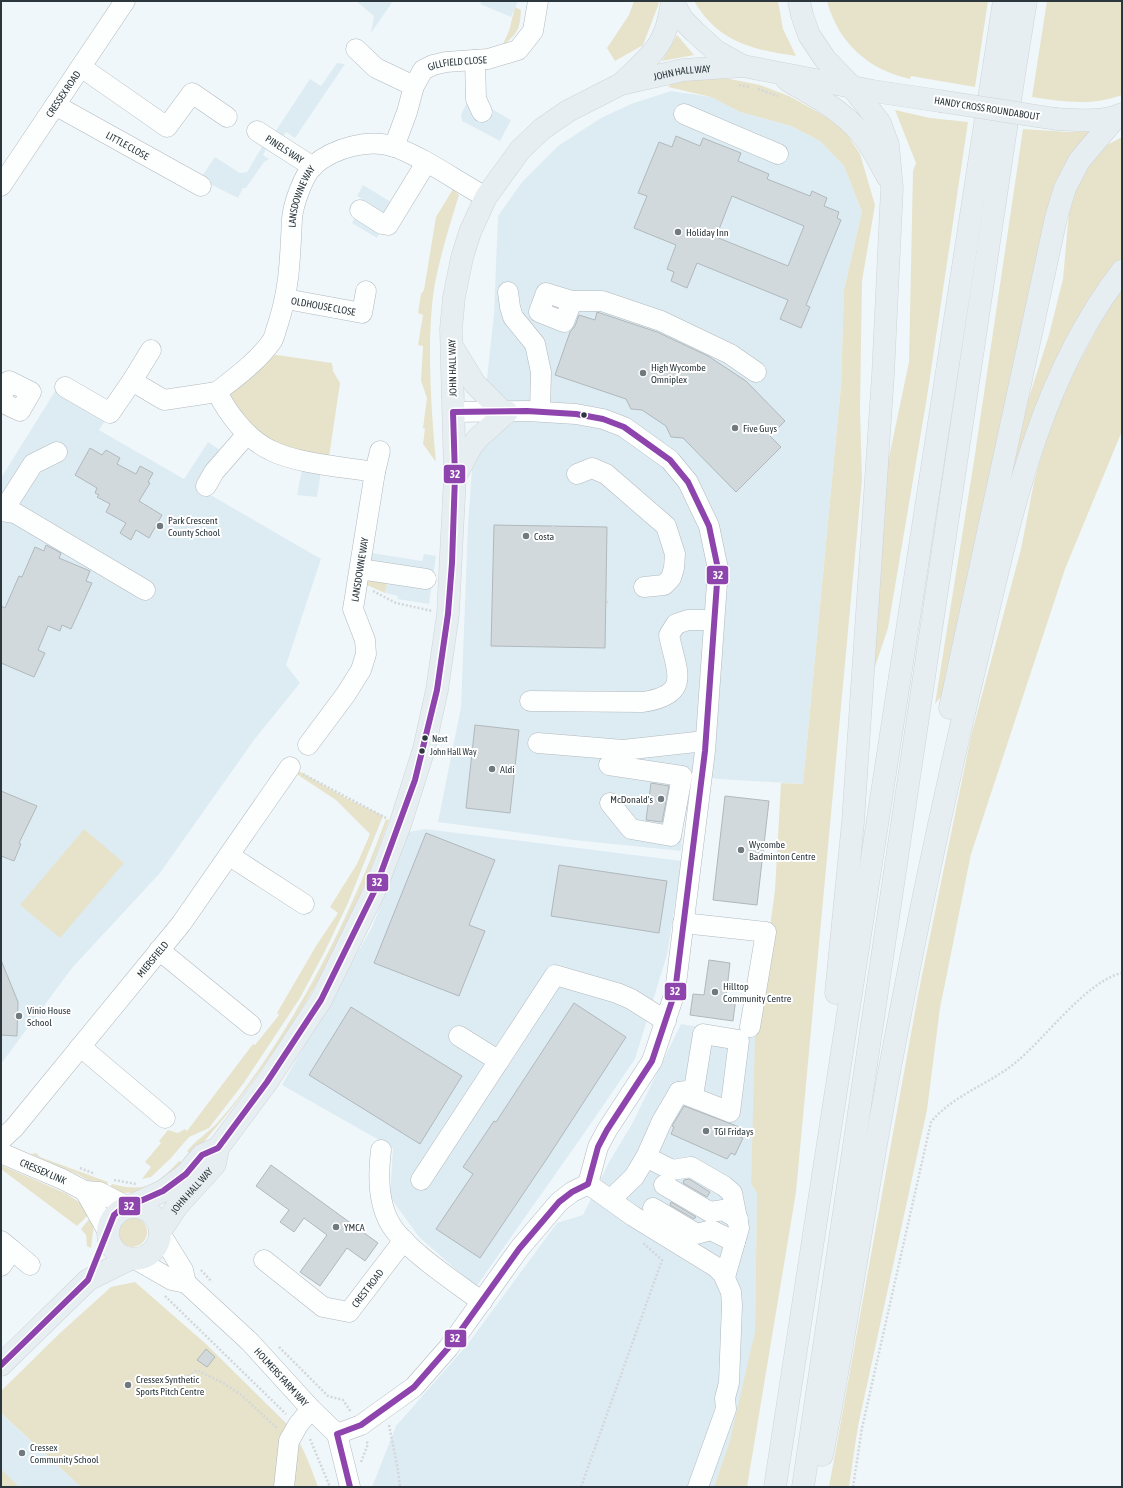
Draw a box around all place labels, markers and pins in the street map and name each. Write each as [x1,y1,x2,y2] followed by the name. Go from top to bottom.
[673,227,683,237] marker: Holiday Inn
[686,227,729,238] place label: Holiday Inn
[651,362,706,385] place label: High Wycombe Omniplex
[638,368,648,378] marker: High Wycombe Omniplex
[579,410,589,420] unlabelled marker
[730,423,740,433] marker: Five Guys
[743,423,778,434] place label: Five Guys
[168,515,220,538] place label: Park Crescent County School
[155,521,165,531] marker: Park Crescent County School
[521,531,531,541] marker: Costa
[534,531,555,542] place label: Costa
[420,733,430,743] marker: Next
[432,734,448,744] place label: Next
[417,746,427,756] marker: John Hall Way
[430,747,477,757] place label: John Hall Way
[487,764,497,774] marker: Aldi
[500,764,515,775] place label: Aldi
[610,794,653,805] place label: McDonald's
[656,794,666,804] marker: McDonald's
[749,839,816,862] place label: Wycombe Badminton Centre
[736,845,746,855] marker: Wycombe Badminton Centre
[723,981,792,1004] place label: Hilltop Community Centre
[710,987,720,997] marker: Hilltop Community Centre
[27,1005,71,1028] place label: Vinio House School
[14,1011,24,1021] marker: Vinio House School
[701,1126,711,1136] marker: TGI Fridays
[714,1126,754,1137] place label: TGI Fridays
[331,1222,341,1232] marker: YMCA
[344,1222,365,1233] place label: YMCA
[136,1374,205,1397] place label: Cressex Synthetic Sports Pitch Centre
[123,1380,133,1390] marker: Cressex Synthetic Sports Pitch Centre
[30,1442,99,1465] place label: Cressex Community School
[17,1448,27,1458] marker: Cressex Community School

